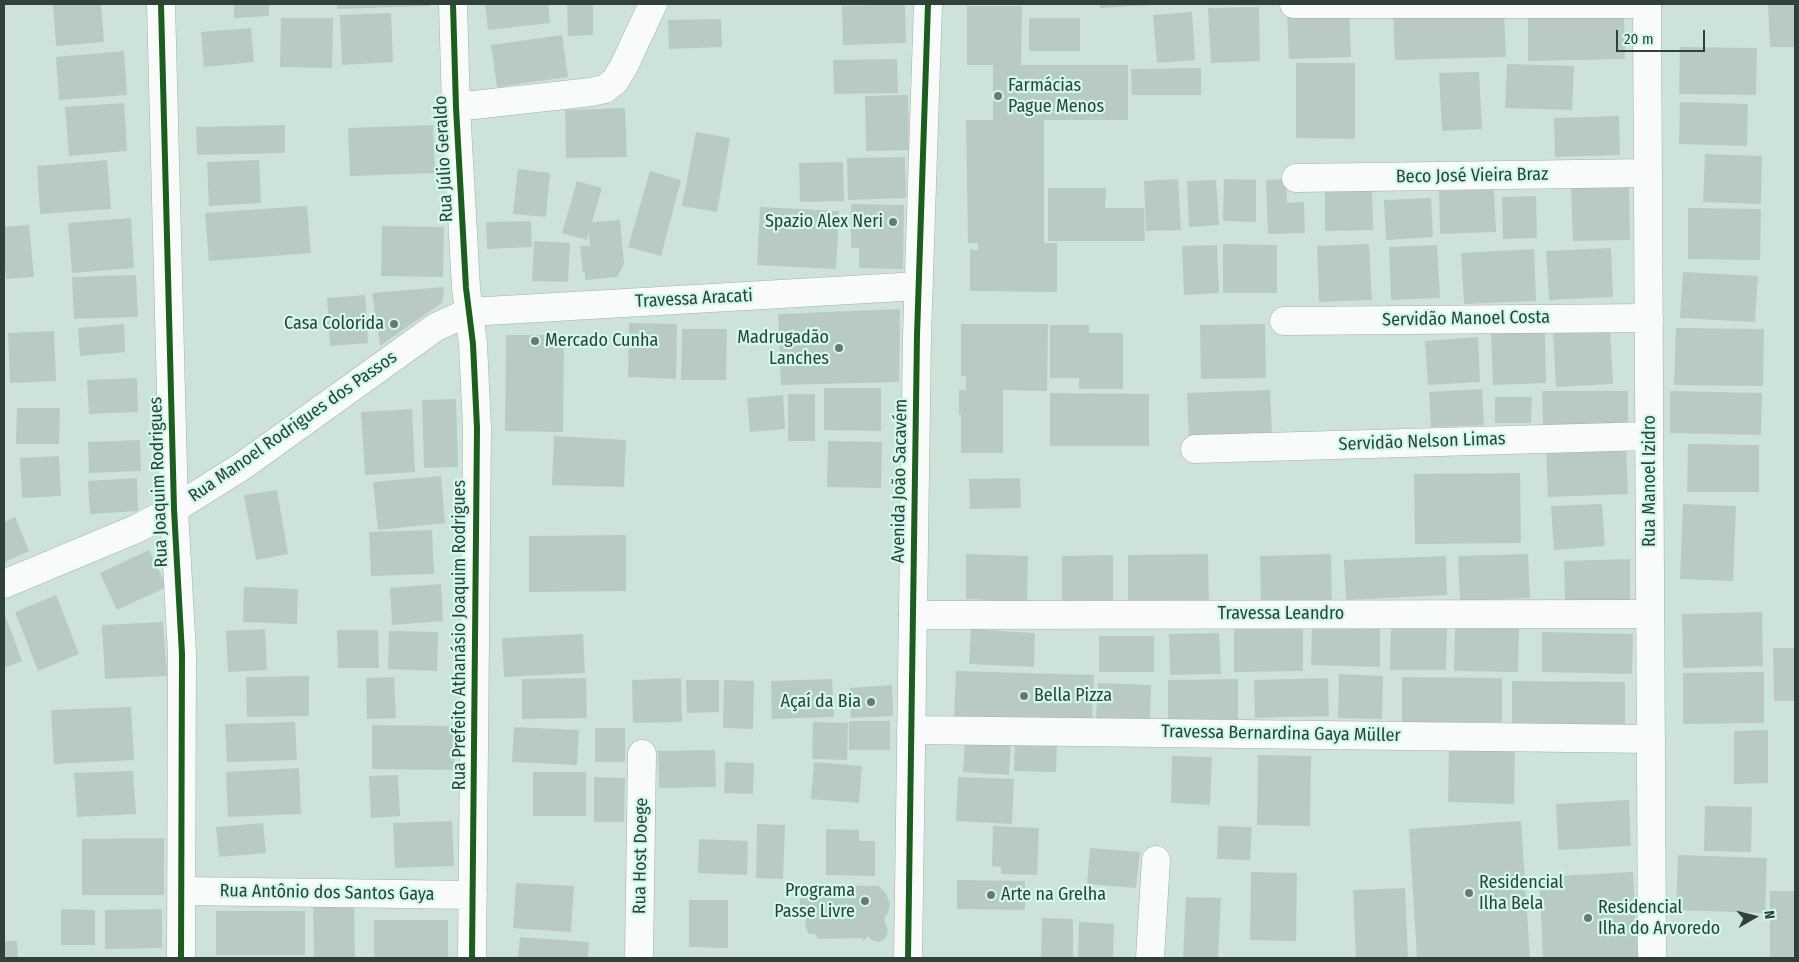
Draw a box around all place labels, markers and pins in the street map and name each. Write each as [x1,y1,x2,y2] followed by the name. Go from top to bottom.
[1008,75,1104,118] place label: Farmácias Pague Menos
[992,90,1004,102] marker: Farmácias Pague Menos
[765,211,883,233] place label: Spazio Alex Neri
[887,216,899,228] marker: Spazio Alex Neri
[284,313,384,335] place label: Casa Colorida
[388,318,400,330] marker: Casa Colorida
[737,327,829,369] place label: Madrugadão Lanches
[545,330,658,352] place label: Mercado Cunha
[529,335,541,347] marker: Mercado Cunha
[833,342,845,354] marker: Madrugadão Lanches
[1034,685,1112,707] place label: Bella Pizza
[1018,690,1030,702] marker: Bella Pizza
[781,691,861,713] place label: Açaí da Bia
[865,696,877,708] marker: Açaí da Bia
[1479,872,1563,914] place label: Residencial Ilha Bela
[774,880,855,922] place label: Programa Passe Livre
[1001,884,1106,906] place label: Arte na Grelha
[1463,887,1475,899] marker: Residencial Ilha Bela
[985,889,997,901] marker: Arte na Grelha
[859,895,871,907] marker: Programa Passe Livre
[1598,897,1720,940] place label: Residencial Ilha do Arvoredo
[1582,912,1594,924] marker: Residencial Ilha do Arvoredo

